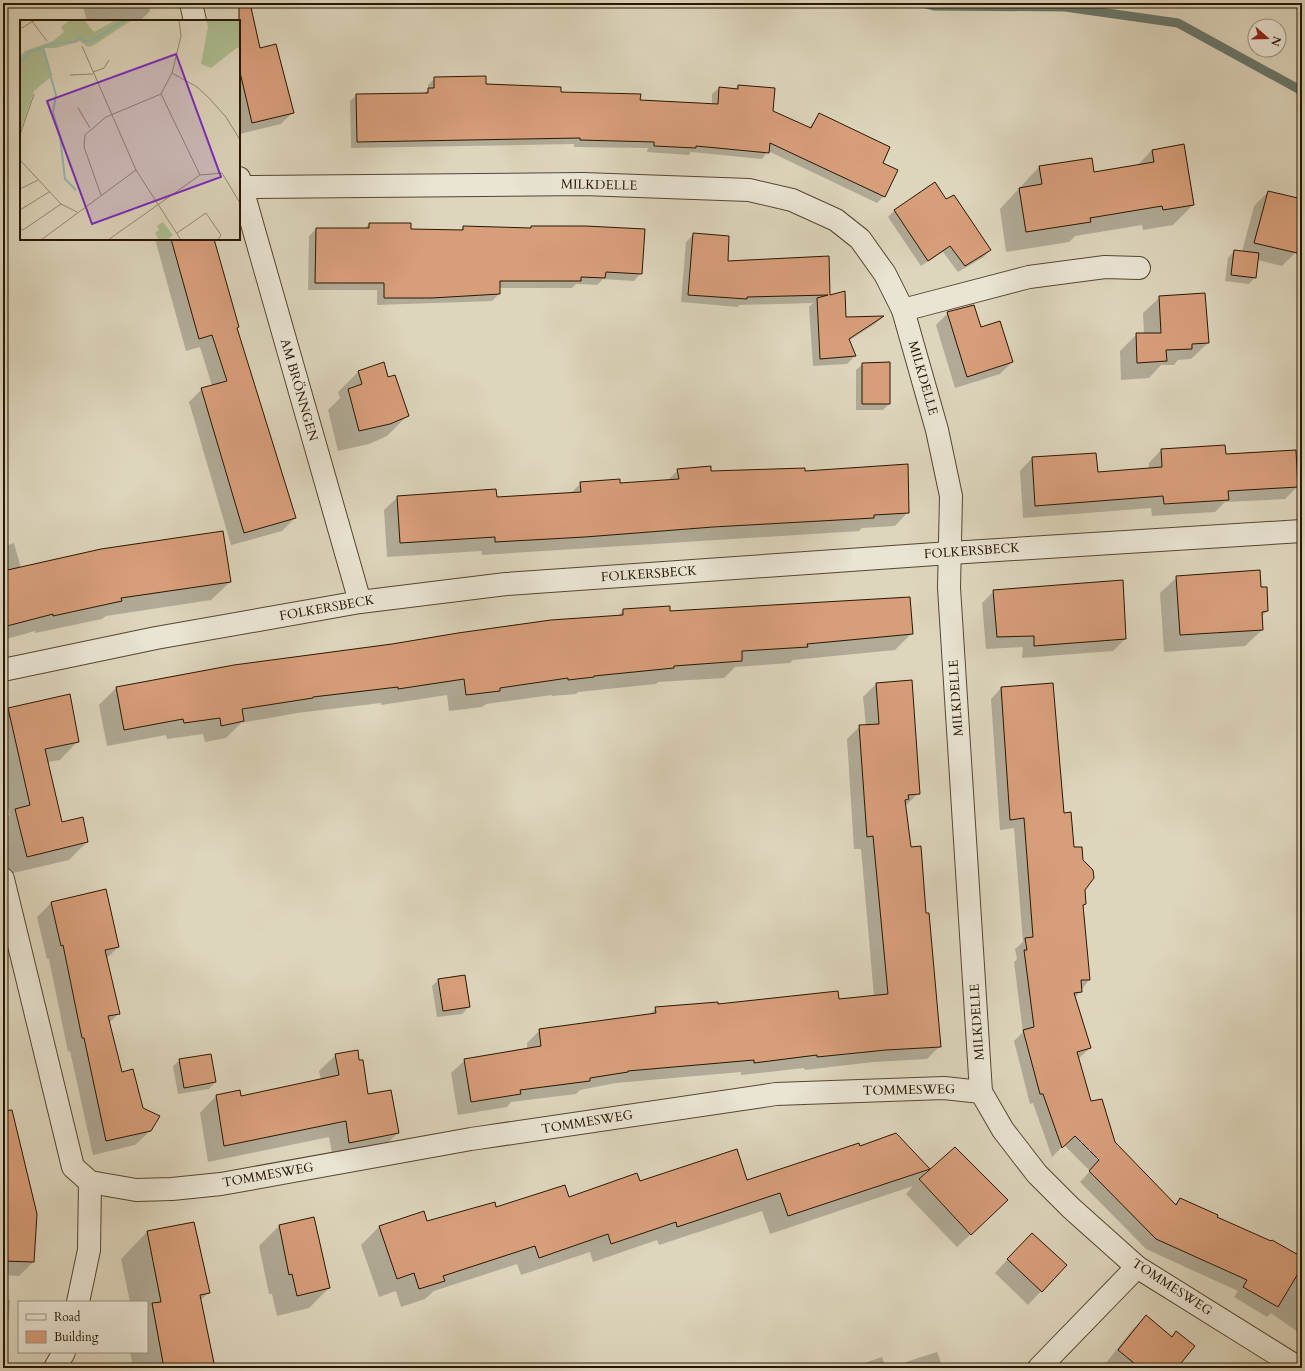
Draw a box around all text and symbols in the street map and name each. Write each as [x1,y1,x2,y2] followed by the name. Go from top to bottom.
[1247,18,1287,58] north arrow
[20,20,240,240] inset map
[1267,34,1285,49] text: N
[561,175,637,195] street label: MILKDELLE
[276,337,322,443] street label: AM BRÖNNGEN
[904,339,942,417] street label: MILKDELLE
[923,539,1021,563] street label: FOLKERSBECK
[600,562,698,586] street label: FOLKERSBECK
[278,591,376,625] street label: FOLKERSBECK
[944,659,968,737] street label: MILKDELLE
[965,983,989,1061] street label: MILKDELLE
[863,1080,955,1100] street label: TOMMESWEG
[540,1106,634,1138] street label: TOMMESWEG
[221,1158,315,1192] street label: TOMMESWEG
[1128,1254,1216,1320] street label: TOMMESWEG
[18,1301,148,1353] legend
[54,1309,81,1325] text: Road
[54,1329,99,1345] text: Building

